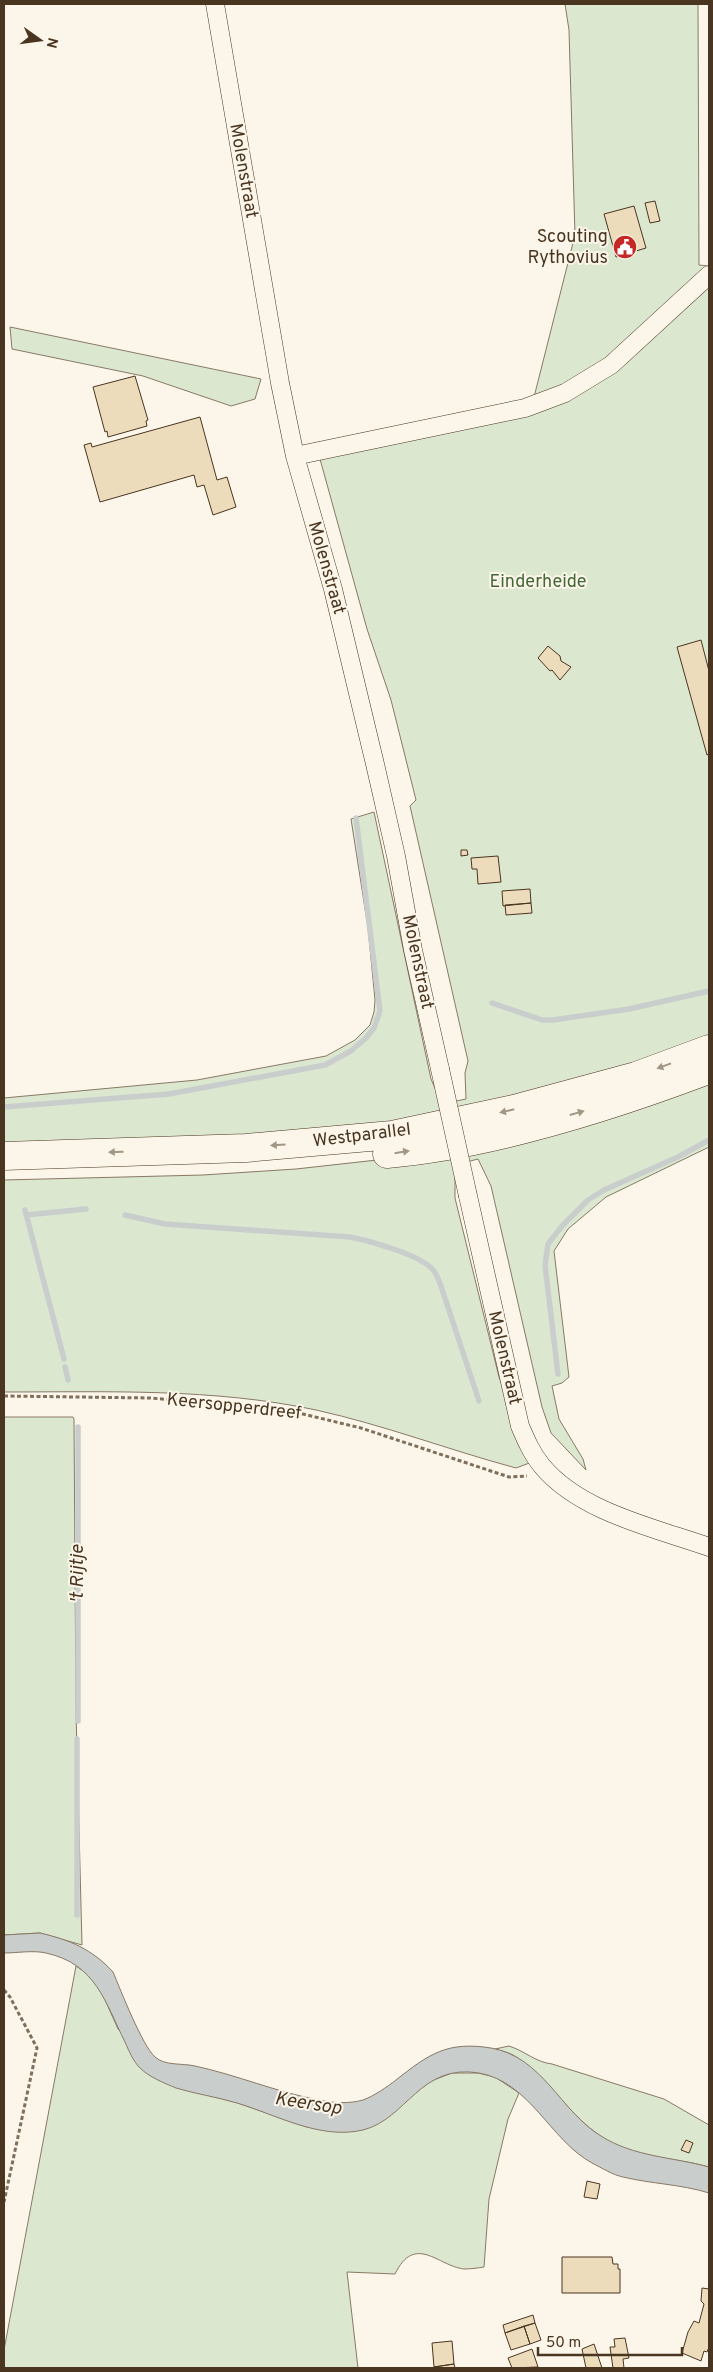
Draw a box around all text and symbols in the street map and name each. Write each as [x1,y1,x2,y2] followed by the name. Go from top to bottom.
[15,15,65,65] north arrow
[42,36,61,50] text: N
[223,122,263,220] street label: Molenstraat
[527,226,608,270] place label: Scouting Rythovius
[612,234,638,260] public building icon: Scouting Rythovius
[302,519,350,617] street label: Molenstraat
[489,571,587,594] park label: Einderheide
[396,913,438,1011] street label: Molenstraat
[656,1063,671,1070] one-way arrow
[500,1107,515,1115] one-way arrow
[570,1109,585,1117] one-way arrow
[312,1119,412,1153] street label: Westparallel
[270,1141,286,1149] one-way arrow
[394,1147,410,1155] one-way arrow
[107,1149,123,1157] one-way arrow
[482,1309,526,1407] street label: Molenstraat
[166,1388,302,1426] street label: Keersopperdreef
[66,1545,90,1603] water label: 't Rijtje
[273,2087,344,2121] water label: Keersop
[538,2324,682,2356] scale bar
[546,2334,581,2353] text: 50 m

